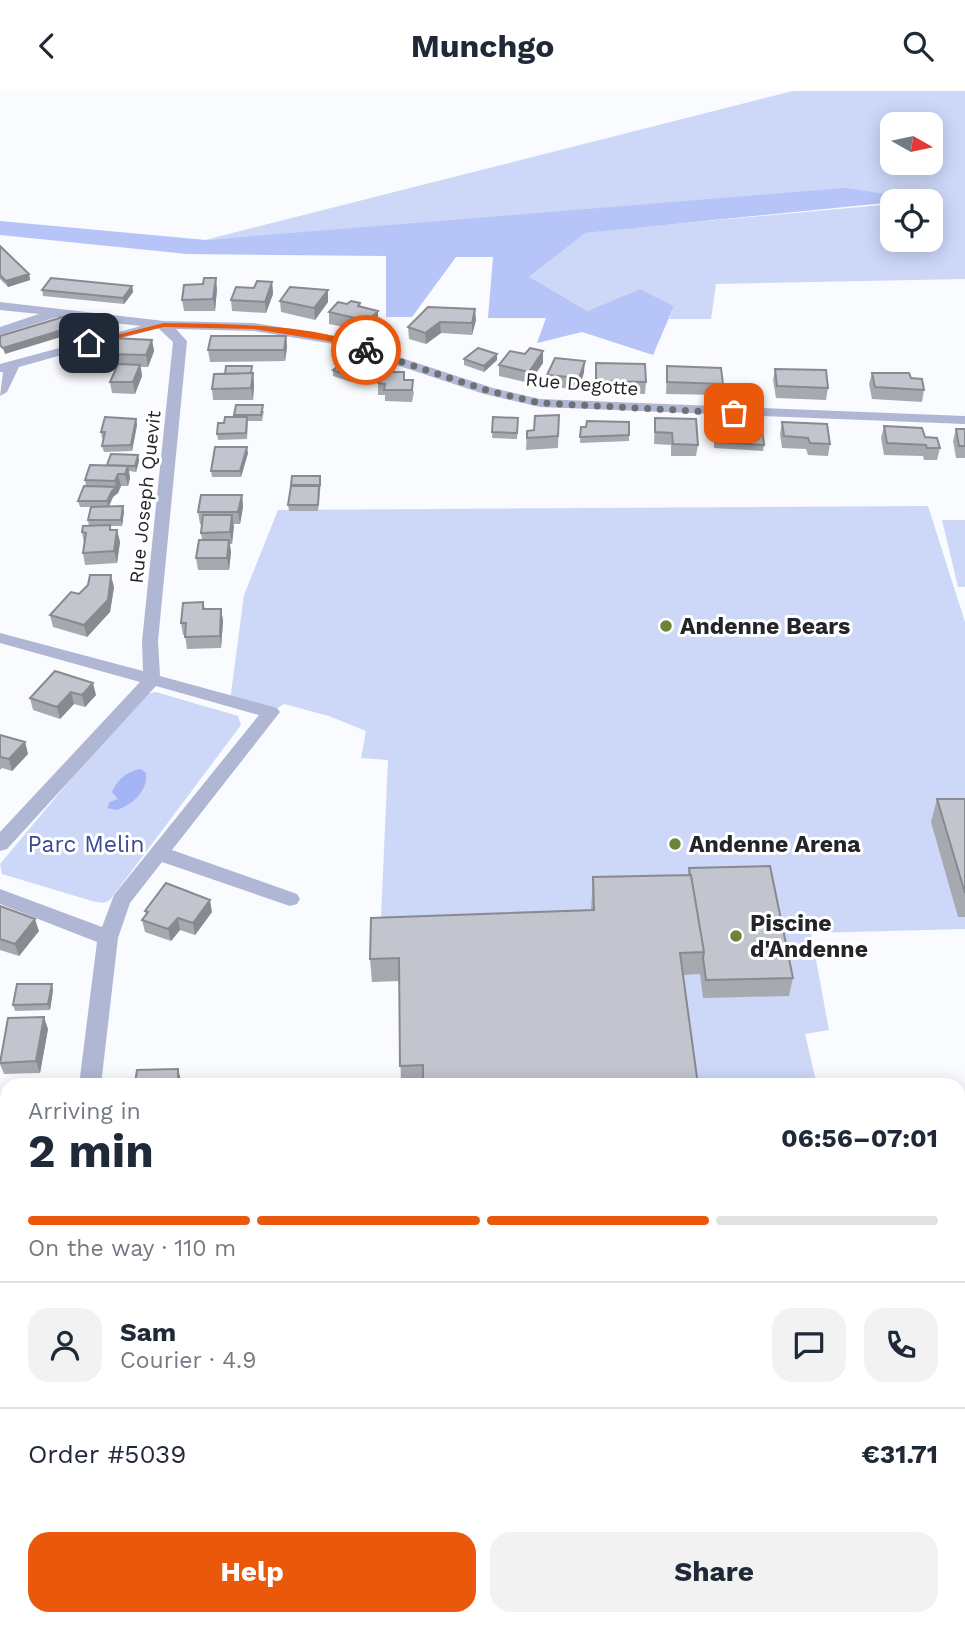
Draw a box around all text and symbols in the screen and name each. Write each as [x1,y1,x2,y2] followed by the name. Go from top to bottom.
[28,27,66,65] icon: back
[411,27,554,65] text: Munchgo
[899,27,937,65] icon: search
[880,112,943,175] north arrow
[880,112,943,252] map controls
[880,189,943,252] button: locate
[59,313,119,373] pin
[331,315,401,385] courier
[70,324,108,362] icon: home
[347,331,385,369] icon: bike
[525,368,639,400] street label: Rue Degotte
[704,383,764,443] pin
[715,394,753,432] icon: bag
[124,409,166,585] street label: Rue Joseph Quevit
[680,613,850,640] place label: Andenne Bears
[658,618,674,634] marker: Andenne Bears
[28,831,144,858] park label: Parc Melin
[689,831,861,858] place label: Andenne Arena
[667,836,683,852] marker: Andenne Arena
[750,910,868,963] place label: Piscine d'Andenne
[728,928,744,944] marker: Piscine d'Andenne
[28,1098,141,1125] text: Arriving in
[781,1123,938,1153] text: 06:56–07:01
[28,1124,154,1178] text: 2 min
[28,1235,236,1262] text: On the way · 110 m
[28,1308,102,1382] button: person
[772,1308,846,1382] button: chat
[864,1308,938,1382] button: phone
[120,1317,176,1347] text: Sam
[120,1347,256,1374] text: Courier · 4.9
[28,1439,186,1469] text: Order #5039
[862,1439,938,1469] text: €31.71
[28,1532,476,1612] button: Help
[490,1532,938,1612] button: Share

